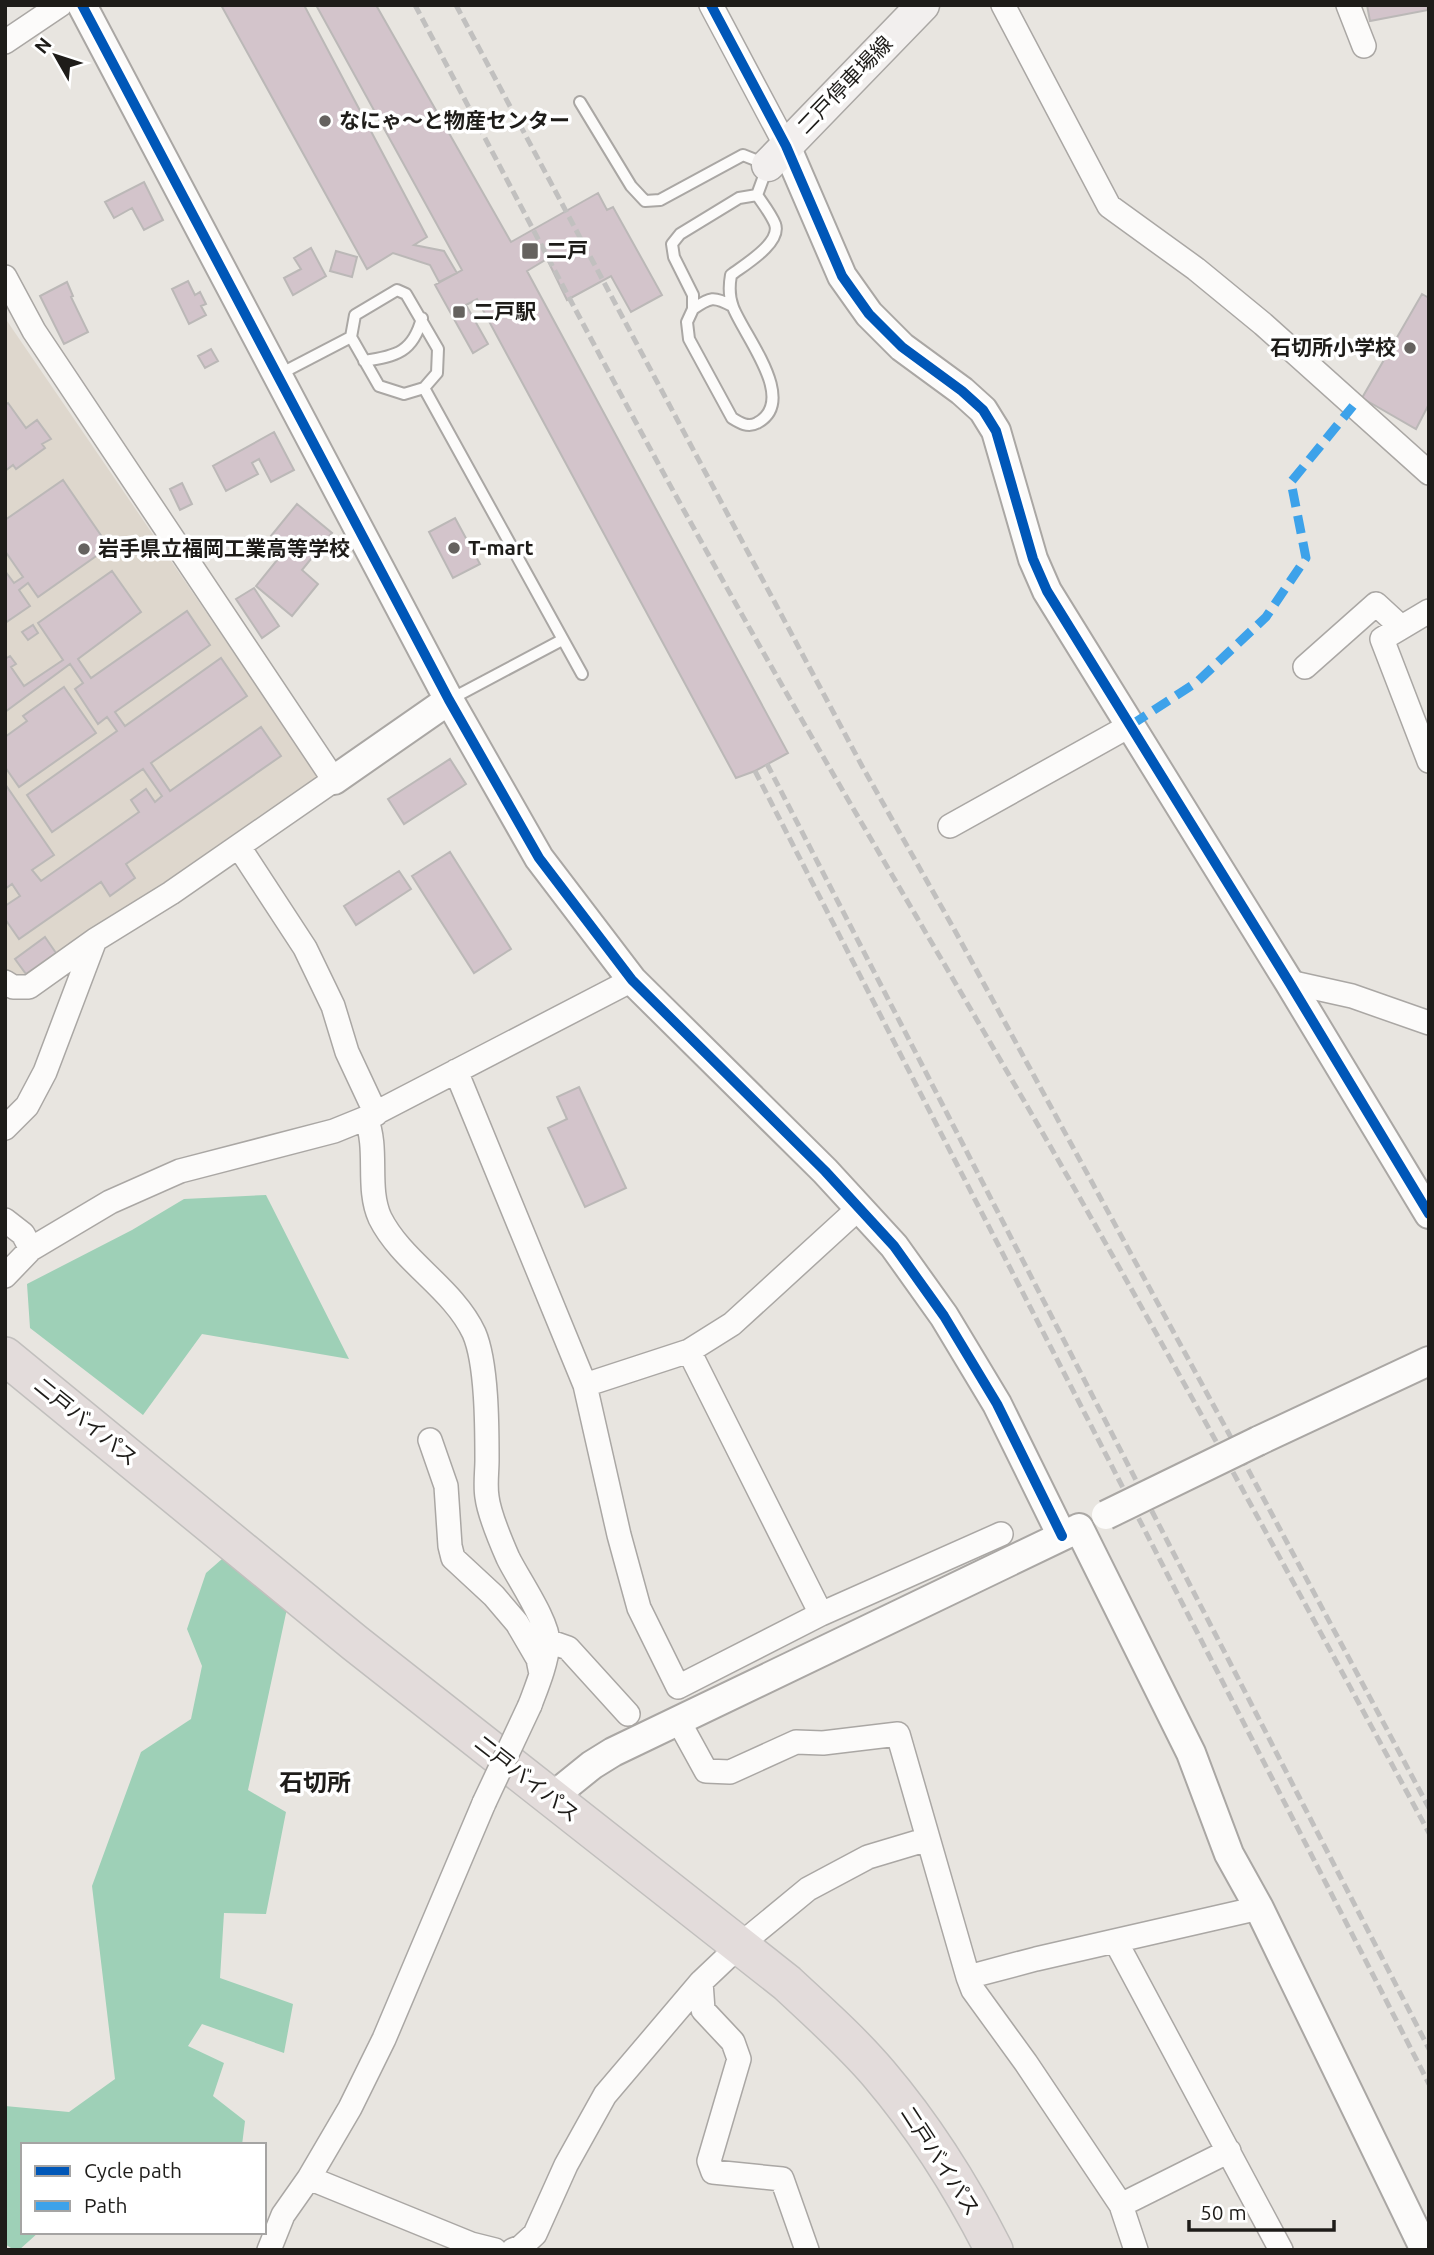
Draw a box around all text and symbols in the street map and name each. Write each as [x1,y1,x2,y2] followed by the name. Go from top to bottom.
[21,21,91,91] north arrow
[792,31,897,138] street label: 二戸停車場線
[30,33,56,58] text: N
[339,108,570,132] place label: なにゃ～と物産センター
[317,113,333,129] marker: なにゃ～と物産センター
[546,238,588,262] place label: 二戸
[520,241,540,261] marker: 二戸
[473,299,536,323] place label: 二戸駅
[451,304,467,320] marker: 二戸駅
[1270,335,1396,359] place label: 石切所小学校
[1402,340,1418,356] marker: 石切所小学校
[468,535,534,559] place label: T-mart
[98,536,350,560] place label: 岩手県立福岡工業高等学校
[446,540,462,556] marker: T-mart
[76,541,92,557] marker: 岩手県立福岡工業高等学校
[30,1372,143,1470] street label: 二戸バイパス
[471,1730,584,1826] street label: 二戸バイパス
[279,1769,351,1796] district label: 石切所
[897,2101,985,2220] street label: 二戸バイパス
[21,2143,266,2234] legend
[84,2158,182,2182] text: Cycle path
[1189,2188,1334,2232] scale bar
[84,2193,127,2217] text: Path
[1200,2200,1247,2224] text: 50 m

